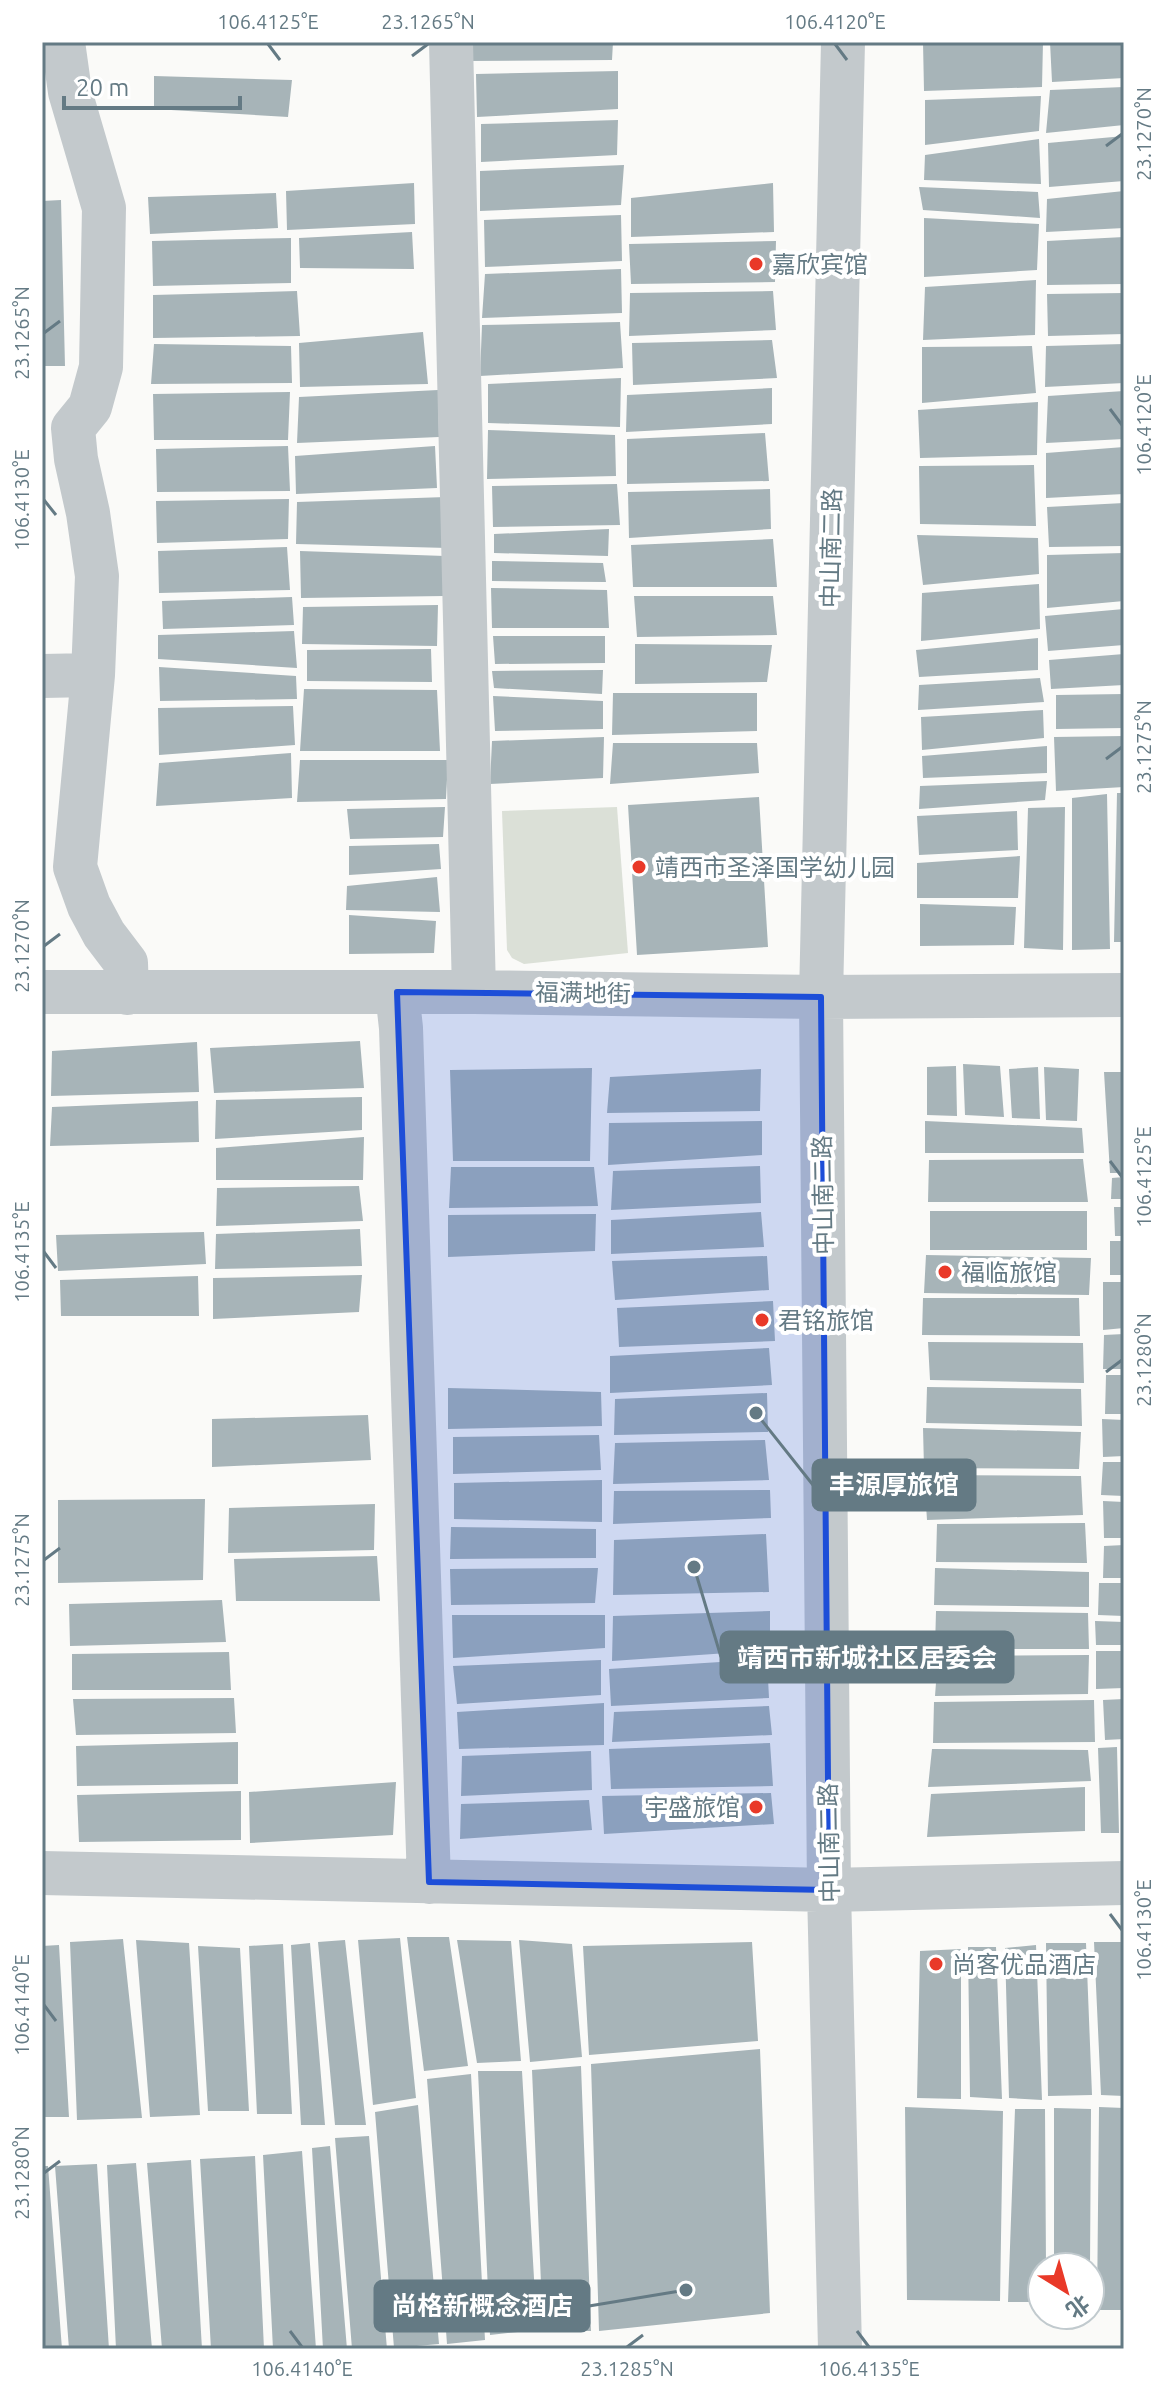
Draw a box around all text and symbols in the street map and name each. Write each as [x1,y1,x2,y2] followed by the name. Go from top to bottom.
[217,10,319,33] text: 106.4125°E
[381,10,475,33] text: 23.1265°N
[784,10,886,33] text: 106.4120°E
[64,60,240,110] scale bar
[76,74,129,101] text: 20 m
[1132,87,1155,181] text: 23.1270°N
[772,251,868,278] place label: 嘉欣宾馆
[747,255,765,273] marker: 嘉欣宾馆
[10,286,33,380] text: 23.1265°N
[1132,374,1155,476] text: 106.4120°E
[10,449,33,551] text: 106.4130°E
[816,488,846,608] street label: 中山南二路
[1132,700,1155,794] text: 23.1275°N
[655,854,895,881] place label: 靖西市圣泽国学幼儿园
[630,858,648,876] marker: 靖西市圣泽国学幼儿园
[10,899,33,993] text: 23.1270°N
[535,979,631,1007] street label: 福满地街
[1132,1126,1155,1228] text: 106.4125°E
[808,1135,838,1255] street label: 中山南二路
[10,1201,33,1303] text: 106.4135°E
[961,1259,1057,1286] place label: 福临旅馆
[936,1263,954,1281] marker: 福临旅馆
[778,1307,874,1334] place label: 君铭旅馆
[753,1311,771,1329] marker: 君铭旅馆
[1132,1313,1155,1407] text: 23.1280°N
[813,1460,975,1510] callout: 丰源厚旅馆
[829,1470,959,1499] text: 丰源厚旅馆
[10,1513,33,1607] text: 23.1275°N
[721,1632,1013,1682] callout: 靖西市新城社区居委会
[737,1643,997,1672] text: 靖西市新城社区居委会
[814,1783,844,1903] street label: 中山南二路
[644,1794,740,1821] place label: 宇盛旅馆
[747,1798,765,1816] marker: 宇盛旅馆
[1132,1879,1155,1981] text: 106.4130°E
[952,1951,1096,1978] place label: 尚客优品酒店
[10,1954,33,2056] text: 106.4140°E
[927,1955,945,1973] marker: 尚客优品酒店
[10,2126,33,2220] text: 23.1280°N
[1026,2251,1106,2331] north arrow
[375,2281,589,2331] callout: 尚格新概念酒店
[391,2291,573,2320] text: 尚格新概念酒店
[1062,2291,1095,2324] text: 北
[251,2357,353,2380] text: 106.4140°E
[580,2357,674,2380] text: 23.1285°N
[818,2357,920,2380] text: 106.4135°E

